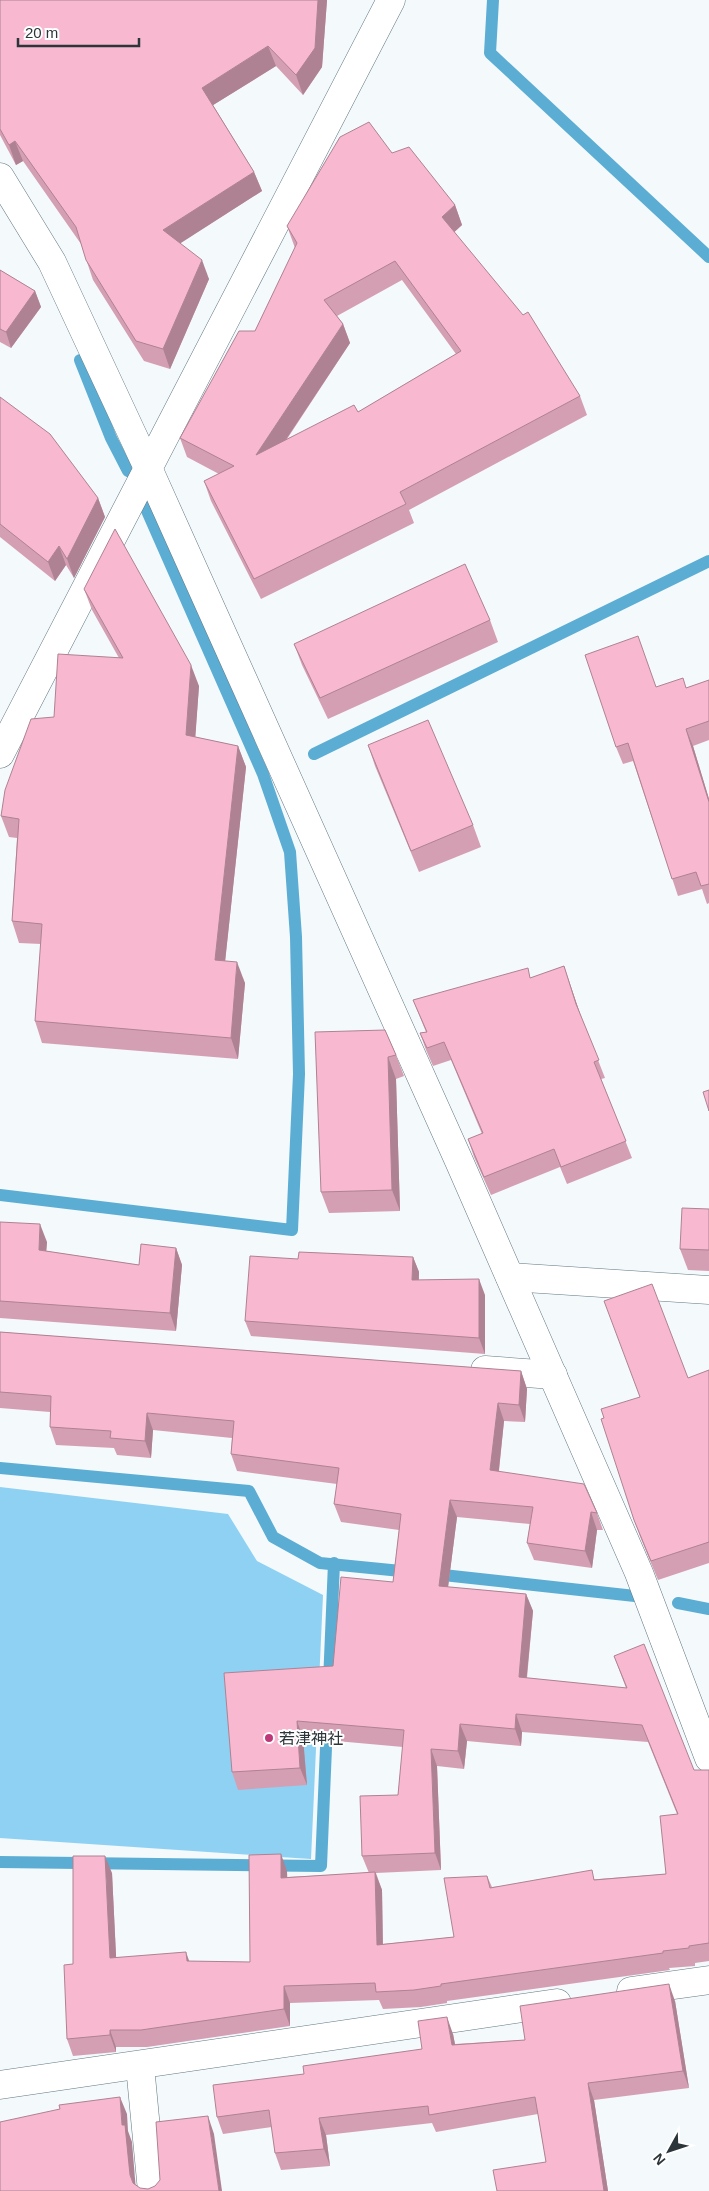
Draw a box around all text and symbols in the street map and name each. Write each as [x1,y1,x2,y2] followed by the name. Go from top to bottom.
[18,15,139,47] scale bar
[25,24,58,41] text: 20 m
[279,1730,343,1747] place label: 若津神社
[263,1732,275,1744] marker: 若津神社
[644,2126,694,2176] north arrow
[650,2150,668,2168] text: N

